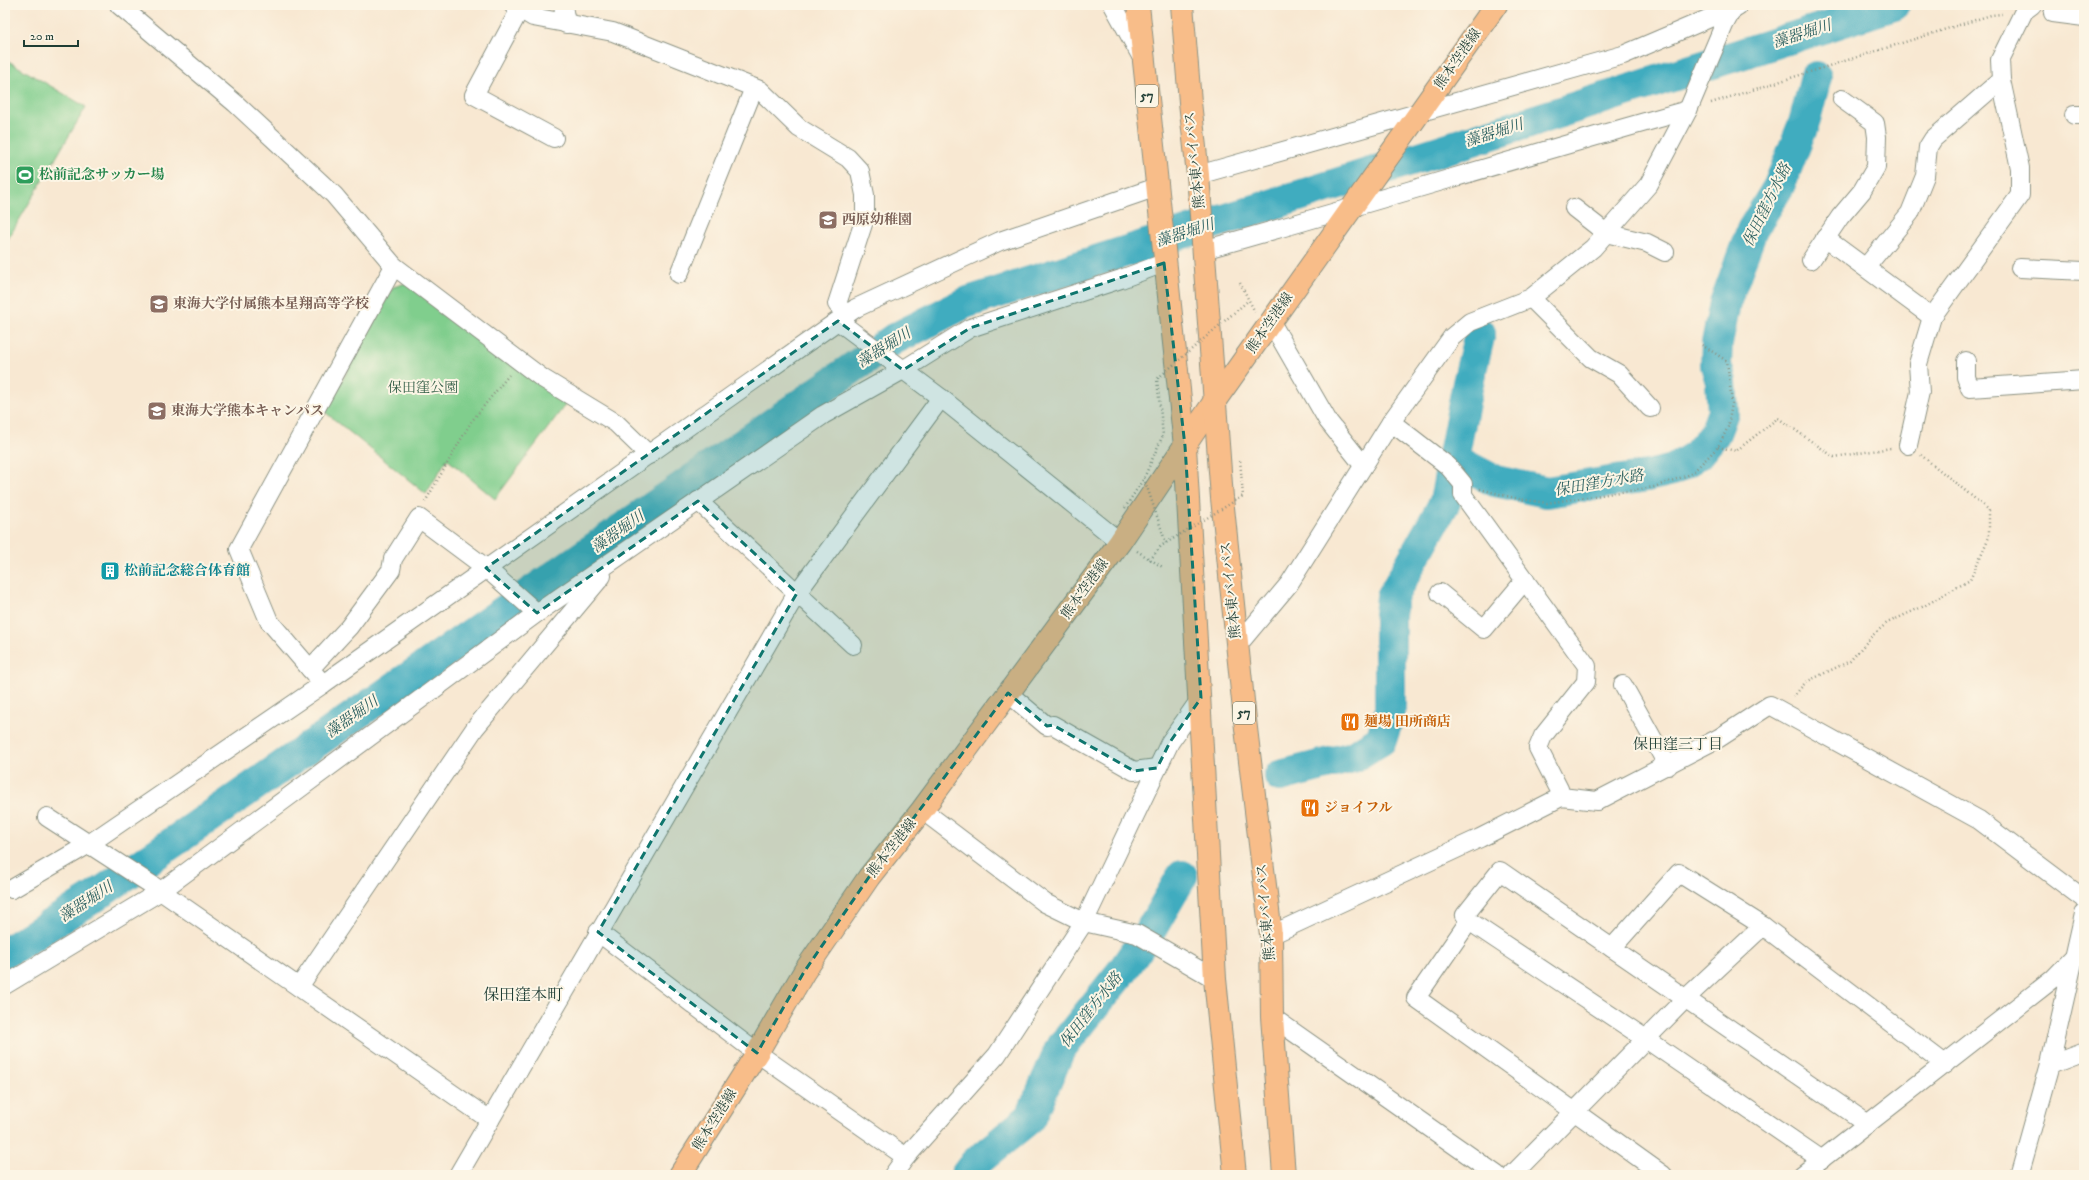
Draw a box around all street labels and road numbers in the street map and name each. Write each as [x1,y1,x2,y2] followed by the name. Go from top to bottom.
[1431,25,1485,93] street label: 熊本空港線
[1136,85,1158,107] road number: 57
[1181,110,1209,210] street label: 熊本東バイパス
[1243,289,1297,357] street label: 熊本空港線
[1217,540,1245,640] street label: 熊本東バイパス
[1057,555,1113,623] street label: 熊本空港線
[1233,702,1255,724] road number: 57
[863,815,921,881] street label: 熊本空港線
[1253,863,1279,961] street label: 熊本東バイパス
[689,1086,741,1154] street label: 熊本空港線

